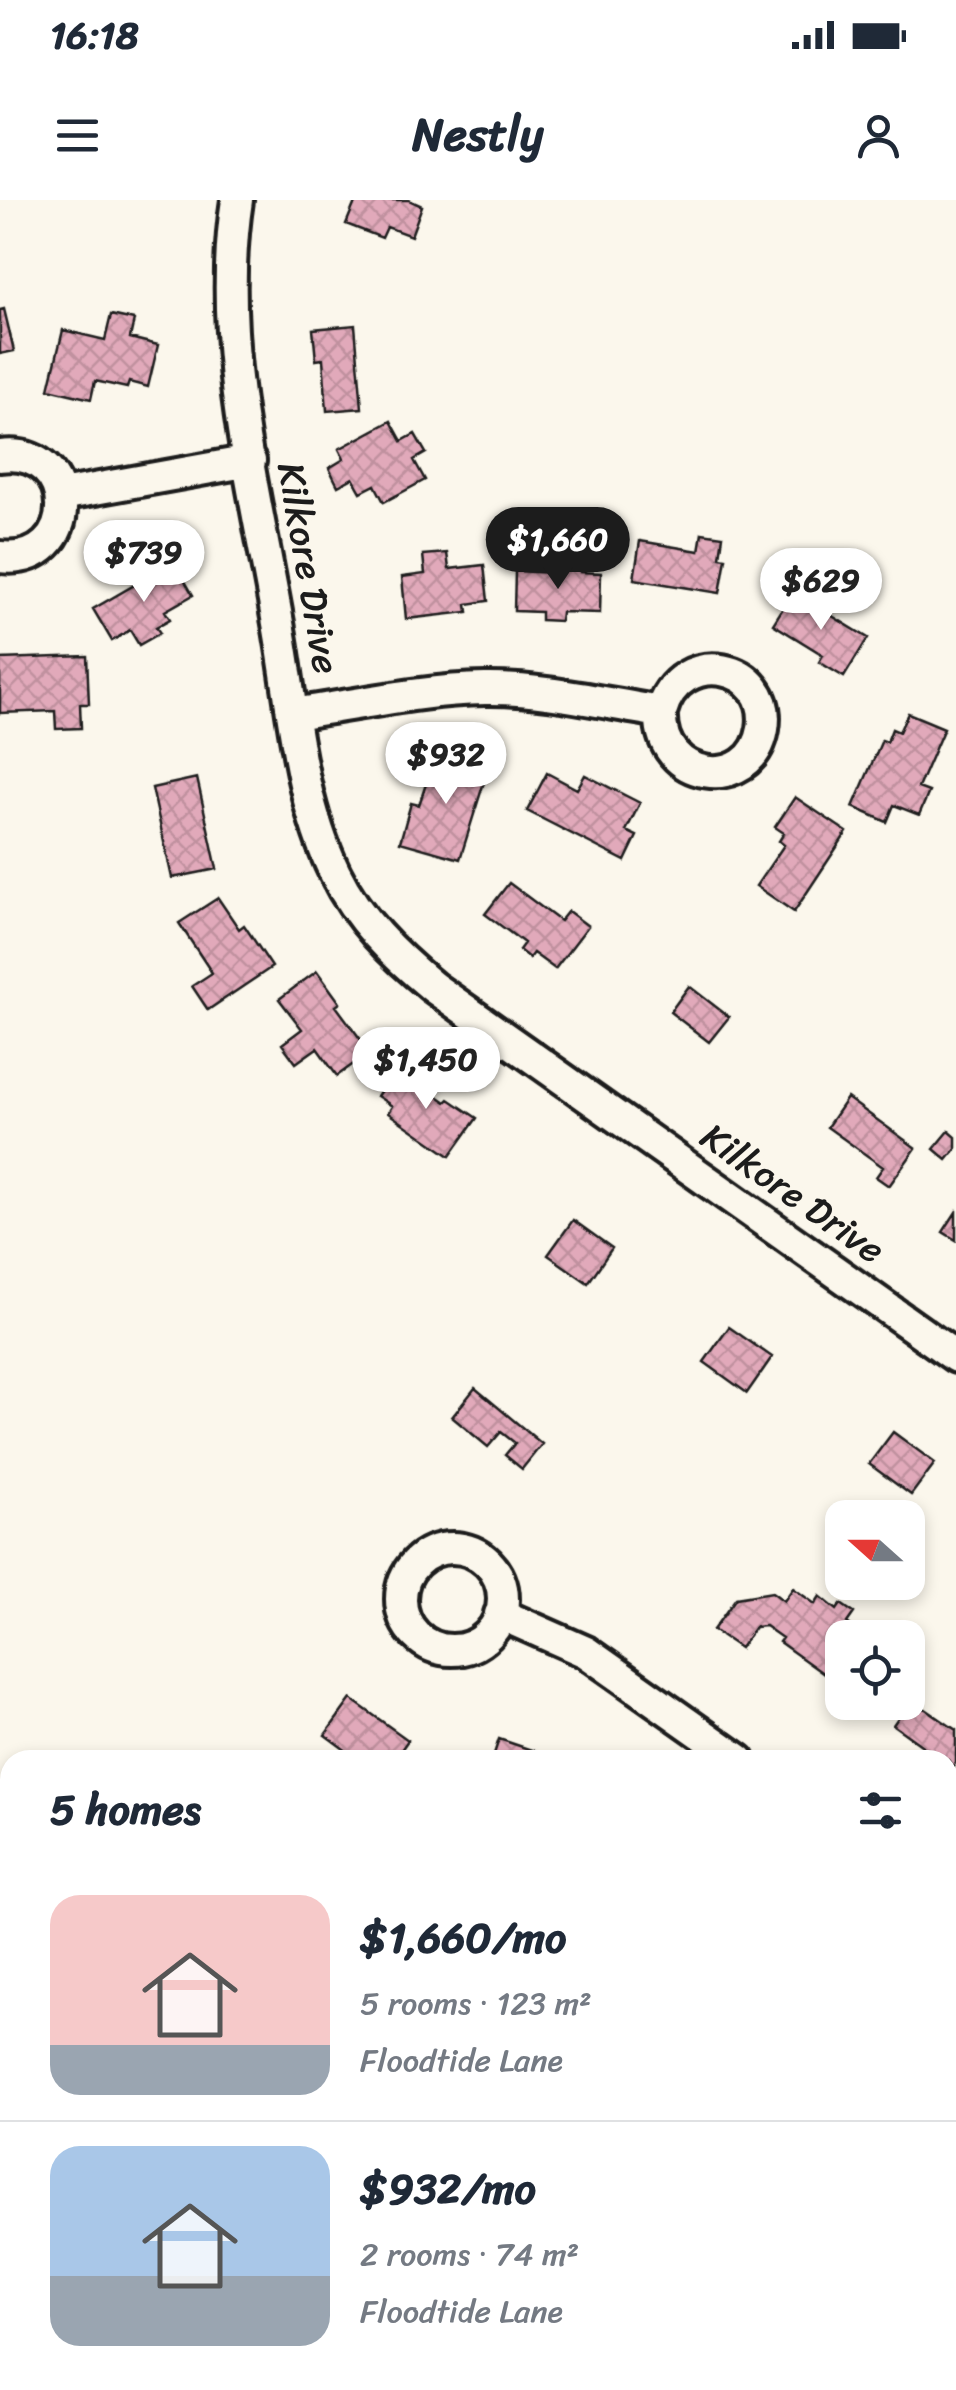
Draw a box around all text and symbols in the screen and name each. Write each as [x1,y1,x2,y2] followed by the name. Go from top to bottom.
[50,2,139,69] text: 16:18
[413,95,543,175] text: Nestly
[50,108,105,163] icon: menu
[851,108,906,163] icon: person
[257,457,360,679] street label: Kilkore Drive
[477,507,639,592] pin: $1,660
[508,511,608,568] text: $1,660
[85,520,203,605] pin: $739
[105,524,183,581] text: $739
[762,548,880,633] pin: $629
[782,552,860,609] text: $629
[387,722,505,807] pin: $932
[407,726,485,783] text: $932
[345,1027,507,1112] pin: $1,450
[374,1031,478,1088] text: $1,450
[686,1105,899,1282] street label: Kilkore Drive
[825,1500,925,1600] north arrow
[825,1500,925,1720] map controls
[825,1620,925,1720] button: locate
[50,1773,201,1847] text: 5 homes
[853,1783,908,1838] icon: filters
[360,1901,566,1975] text: $1,660/mo
[130,1935,250,2055] icon: home
[360,1975,592,2032] text: 5 rooms · 123 m²
[360,2032,563,2089] text: Floodtide Lane
[360,2152,536,2226] text: $932/mo
[130,2186,250,2306] icon: home
[360,2226,579,2283] text: 2 rooms · 74 m²
[360,2283,563,2340] text: Floodtide Lane

